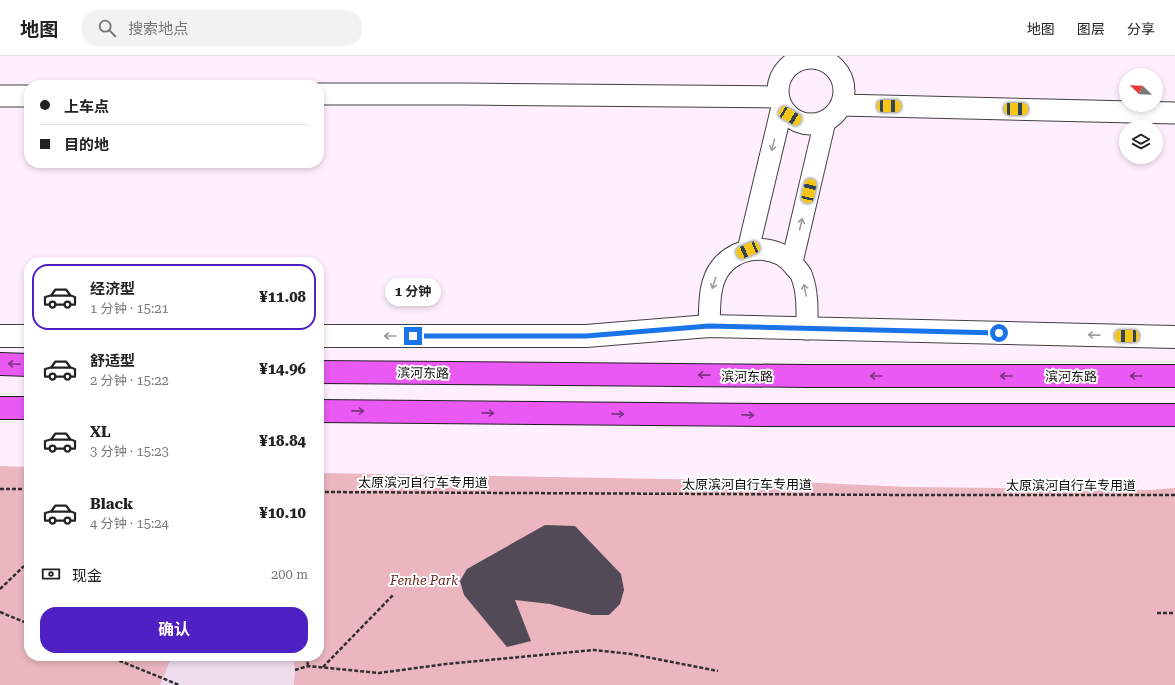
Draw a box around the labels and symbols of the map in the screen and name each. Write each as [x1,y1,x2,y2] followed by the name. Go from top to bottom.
[1119,68,1163,112] north arrow
[877,100,901,112] car
[1004,103,1028,115] car
[777,105,803,127] car
[769,138,776,151] one-way arrow
[800,178,818,204] car
[797,217,805,230] one-way arrow
[735,240,761,260] car
[710,277,717,290] one-way arrow
[385,278,441,306] callout: 1 分钟
[801,284,809,297] one-way arrow
[990,324,1008,342] route start
[404,327,422,345] route end
[1115,330,1139,342] car
[1088,331,1101,339] one-way arrow
[384,332,397,340] one-way arrow
[8,361,21,368] one-way arrow
[397,365,449,381] street label: 滨河东路
[721,369,773,384] street label: 滨河东路
[1045,369,1097,384] street label: 滨河东路
[698,371,711,379] one-way arrow
[870,372,883,380] one-way arrow
[1000,372,1013,380] one-way arrow
[1130,372,1143,380] one-way arrow
[351,407,364,415] one-way arrow
[481,409,494,417] one-way arrow
[611,410,624,418] one-way arrow
[741,411,754,419] one-way arrow
[358,475,488,490] street label: 太原滨河自行车专用道
[682,477,812,492] street label: 太原滨河自行车专用道
[1006,478,1136,493] street label: 太原滨河自行车专用道
[389,573,459,588] park label: Fenhe Park

